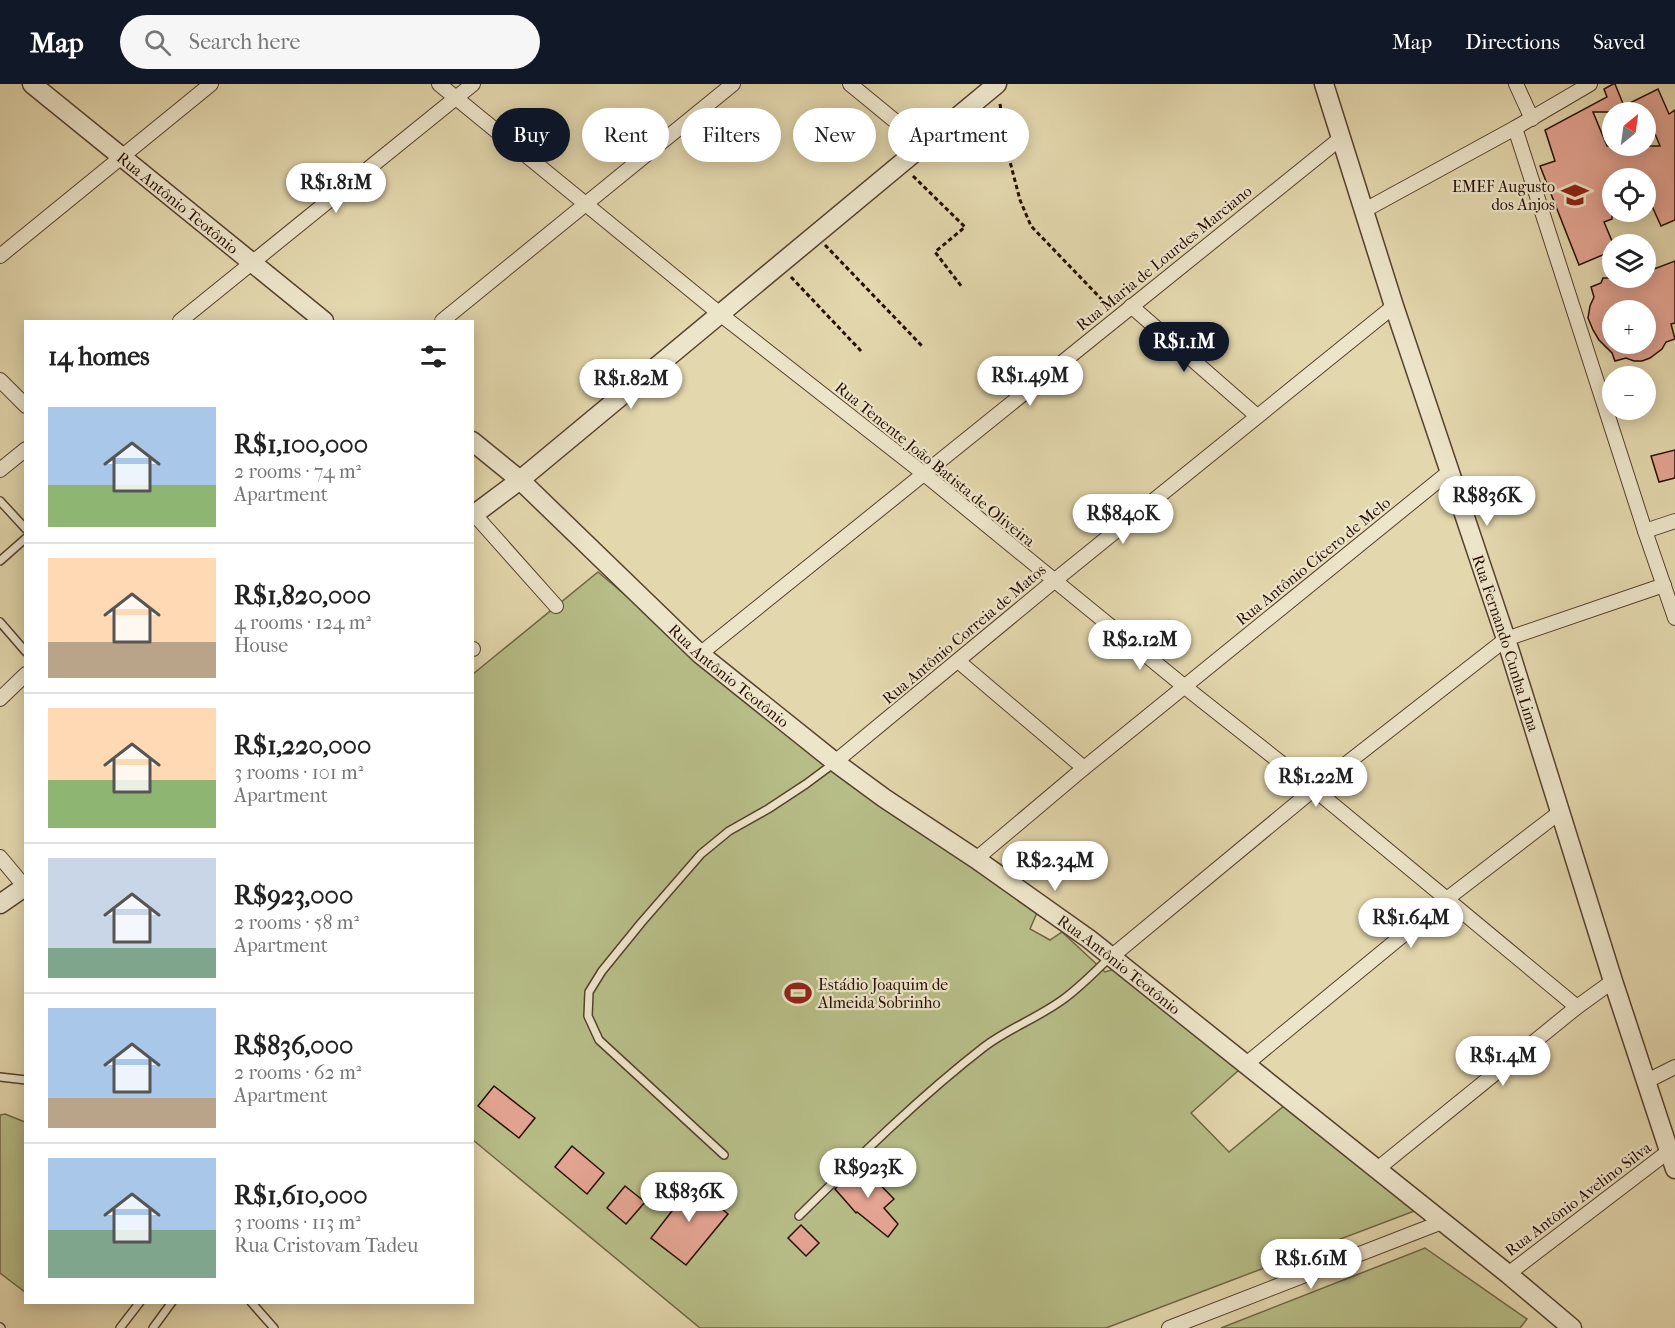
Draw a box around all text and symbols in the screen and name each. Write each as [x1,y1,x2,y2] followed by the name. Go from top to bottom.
[120,15,540,69] search box
[30,26,84,59] text: Map
[141,26,174,59] icon: search
[189,29,300,55] text: Search here
[1392,30,1432,54] text: Map
[1465,30,1560,54] text: Directions
[1593,30,1645,54] text: Saved
[1602,102,1656,156] north arrow
[1602,102,1656,420] map controls
[492,108,570,162] chip: Buy
[582,108,669,162] chip: Rent
[681,108,781,162] chip: Filters
[793,108,876,162] chip: New
[888,108,1029,162] chip: Apartment
[113,147,243,257] street label: Rua Antônio Teotônio
[281,163,391,214] pin: R$1.81M
[1602,168,1656,222] button: locate
[300,171,372,194] text: R$1.81M
[1452,177,1555,214] place label: EMEF Augusto dos Anjos
[1560,180,1590,210] school or university icon: EMEF Augusto dos Anjos
[1072,181,1256,335] street label: Rua Maria de Lourdes Marciano
[1602,234,1656,288] button: layers
[1602,300,1656,354] button: +
[1135,322,1233,373] pin: R$1.1M
[1153,330,1215,353] text: R$1.1M
[417,340,450,373] icon: filters
[48,341,150,372] text: 14 homes
[975,356,1085,407] pin: R$1.49M
[576,359,686,410] pin: R$1.82M
[991,364,1069,387] text: R$1.49M
[1602,366,1656,420] button: −
[593,367,669,390] text: R$1.82M
[831,377,1039,551] street label: Rua Tenente João Batista de Oliveira
[234,429,368,460] text: R$1,100,000
[96,431,168,503] icon: home
[234,460,361,483] text: 2 rooms · 74 m²
[1438,476,1536,527] pin: R$836K
[234,483,328,506] text: Apartment
[1452,484,1522,507] text: R$836K
[1232,493,1394,629] street label: Rua Antônio Cícero de Melo
[1074,494,1172,545] pin: R$840K
[1087,502,1159,525] text: R$840K
[1469,552,1544,734] street label: Rua Fernando Cunha Lima
[878,560,1050,708] street label: Rua Antônio Correia de Matos
[234,580,371,611] text: R$1,820,000
[96,582,168,654] icon: home
[234,611,371,634] text: 4 rooms · 124 m²
[665,620,793,731] street label: Rua Antônio Teotônio
[1085,620,1195,671] pin: R$2.12M
[1102,628,1178,651] text: R$2.12M
[234,634,288,657] text: House
[234,730,371,761] text: R$1,220,000
[96,732,168,804] icon: home
[1261,757,1371,808] pin: R$1.22M
[234,761,363,784] text: 3 rooms · 101 m²
[1278,765,1354,788] text: R$1.22M
[234,784,328,807] text: Apartment
[1000,841,1110,892] pin: R$2.34M
[1016,849,1094,872] text: R$2.34M
[234,880,353,911] text: R$923,000
[96,882,168,954] icon: home
[1356,898,1466,949] pin: R$1.64M
[1372,906,1450,929] text: R$1.64M
[1054,910,1185,1018] street label: Rua Antônio Teotônio
[234,911,359,934] text: 2 rooms · 58 m²
[234,934,328,957] text: Apartment
[817,975,948,1012] place label: Estádio Joaquim de Almeida Sobrinho
[783,978,813,1008] sports icon: Estádio Joaquim de Almeida Sobrinho
[234,1030,353,1061] text: R$836,000
[96,1032,168,1104] icon: home
[1454,1036,1552,1087] pin: R$1.4M
[1469,1044,1537,1067] text: R$1.4M
[234,1061,361,1084] text: 2 rooms · 62 m²
[234,1084,328,1107] text: Apartment
[1501,1138,1655,1260] street label: Rua Antônio Avelino Silva
[819,1148,917,1199] pin: R$923K
[833,1156,903,1179] text: R$923K
[640,1172,738,1223] pin: R$836K
[234,1180,367,1211] text: R$1,610,000
[654,1180,724,1203] text: R$836K
[96,1182,168,1254] icon: home
[234,1211,361,1234] text: 3 rooms · 113 m²
[234,1234,418,1257] text: Rua Cristovam Tadeu
[1256,1239,1366,1290] pin: R$1.61M
[1275,1247,1347,1270] text: R$1.61M

